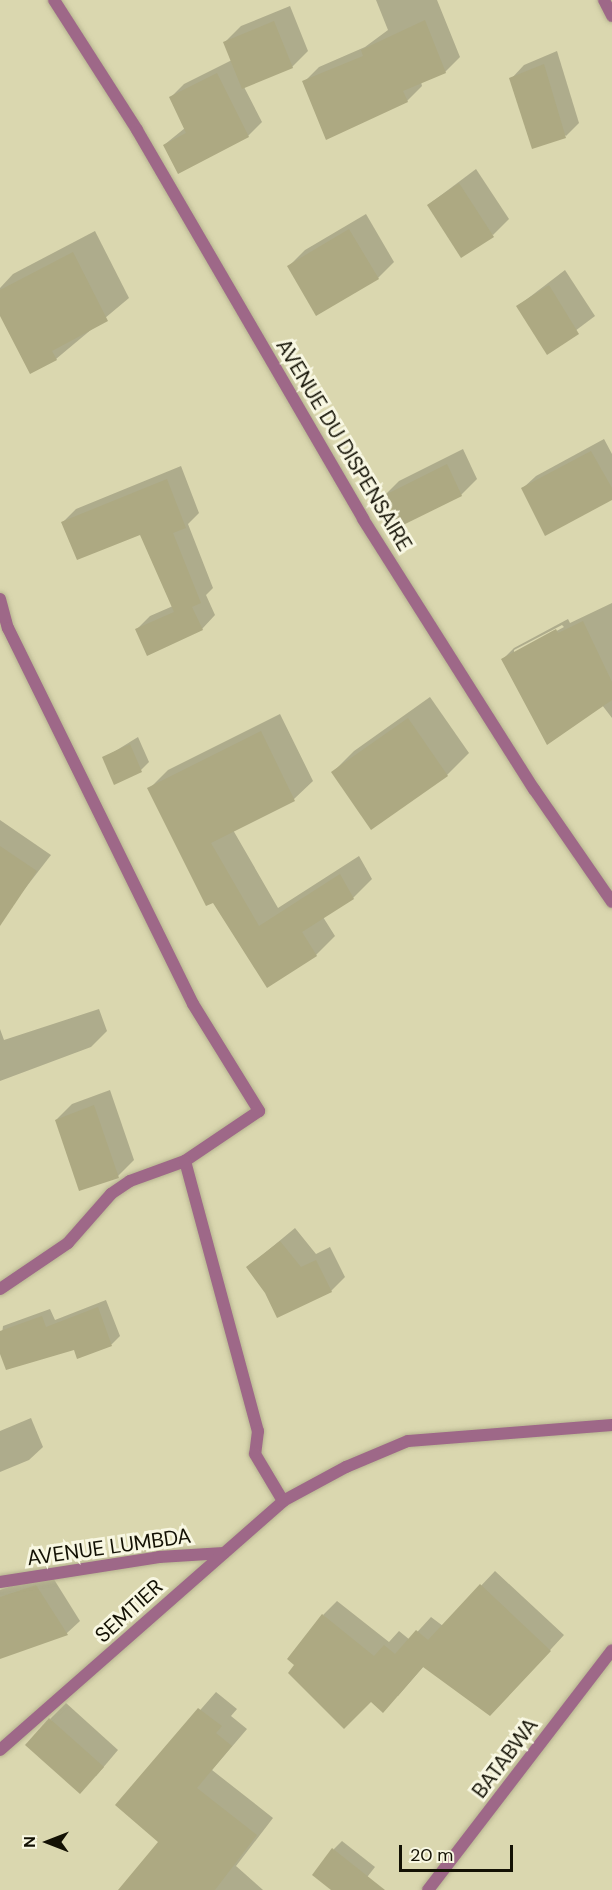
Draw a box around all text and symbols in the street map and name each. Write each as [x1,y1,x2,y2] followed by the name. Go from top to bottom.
[271,334,417,556] street label: AVENUE DU DISPENSAIRE
[25,1523,193,1571] street label: AVENUE LUMBDA
[90,1574,168,1648] street label: SEMTIER
[467,1713,543,1803] street label: BATABWA
[18,1812,78,1872] north arrow
[402,1833,516,1871] scale bar
[19,1836,40,1848] text: N
[410,1843,453,1867] text: 20 m

